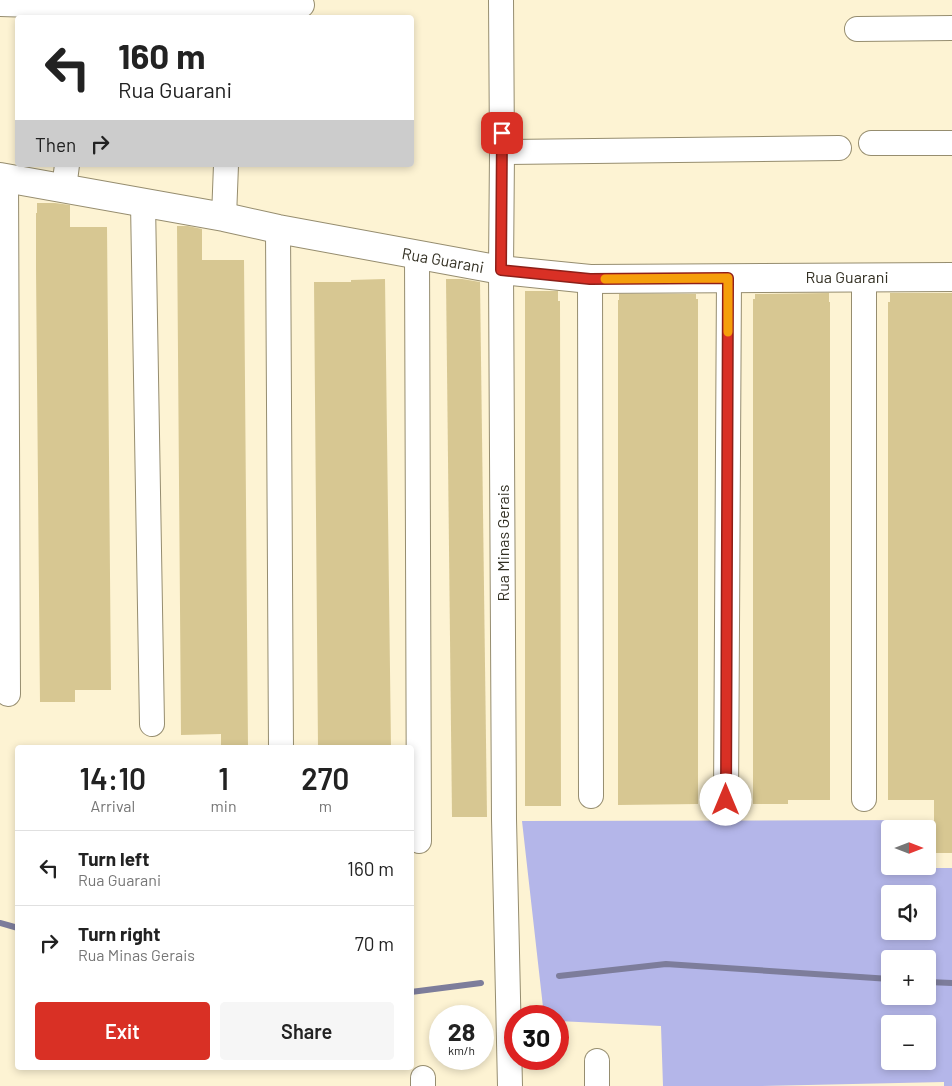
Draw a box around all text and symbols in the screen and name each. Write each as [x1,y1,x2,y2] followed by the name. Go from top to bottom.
[118,34,205,76] text: 160 m
[35,35,100,100] icon: left
[118,76,232,102] text: Rua Guarani
[481,112,523,154] pin
[488,119,516,147] icon: arrive
[86,130,114,158] icon: right
[35,133,76,156] text: Then
[401,243,486,276] street label: Rua Guarani
[806,267,888,286] street label: Rua Guarani
[493,484,512,602] street label: Rua Minas Gerais
[80,760,146,796] text: 14:10
[218,760,229,796] text: 1
[301,760,349,796] text: 270
[699,773,751,825] position arrow
[90,796,135,815] text: Arrival
[211,796,237,815] text: min
[319,796,332,815] text: m
[881,820,936,875] north arrow
[881,820,936,1070] map controls
[78,847,149,870] text: Turn left
[35,854,63,882] icon: left
[347,857,394,880] text: 160 m
[78,870,161,889] text: Rua Guarani
[881,885,936,940] button: sound
[78,922,160,945] text: Turn right
[35,929,63,957] icon: right
[355,932,394,955] text: 70 m
[78,945,195,964] text: Rua Minas Gerais
[881,950,936,1005] button: +
[35,1002,210,1060] button: Exit
[220,1002,394,1060] button: Share
[504,1005,569,1070] speed limit sign: 30
[881,1015,936,1070] button: −
[448,1016,475,1046] text: 28
[448,1043,475,1057] text: km/h

